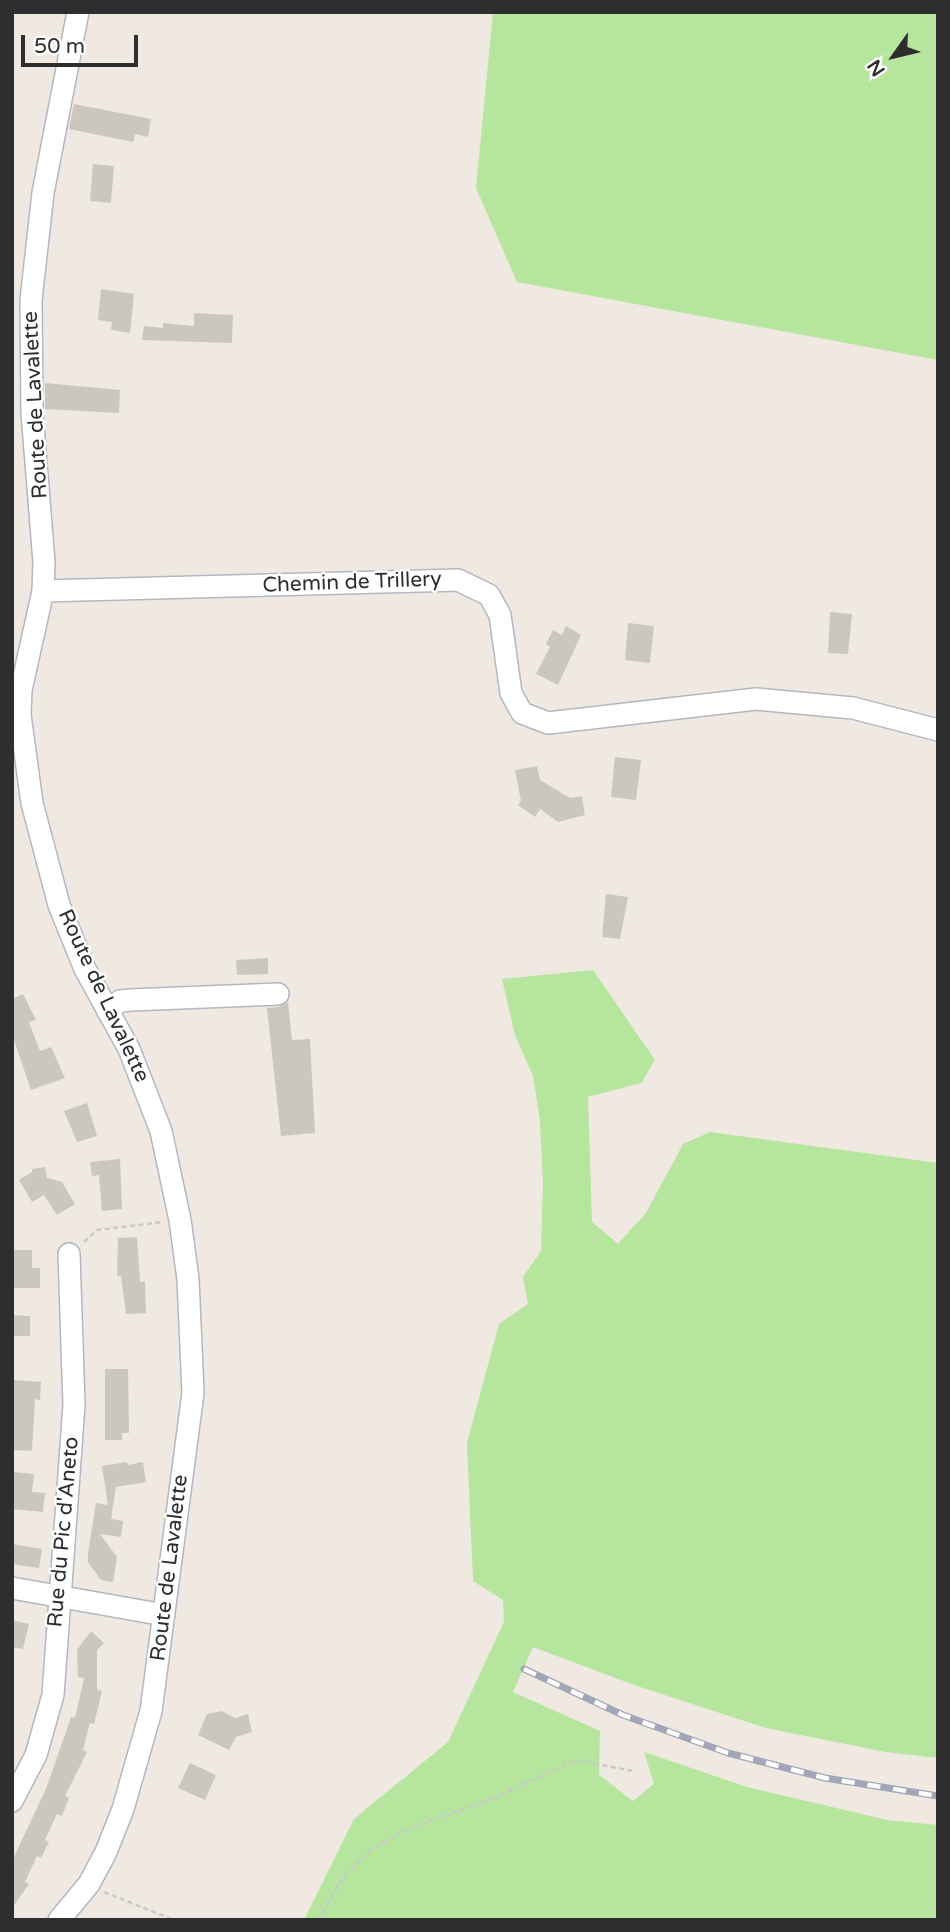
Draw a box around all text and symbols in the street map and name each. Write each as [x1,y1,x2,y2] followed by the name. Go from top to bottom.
[24,21,142,65] scale bar
[859,21,929,91] north arrow
[34,34,85,59] text: 50 m
[863,55,890,80] text: N
[19,311,53,499] street label: Route de Lavalette
[262,567,442,599] street label: Chemin de Trillery
[52,906,154,1086] street label: Route de Lavalette
[43,1436,85,1628] street label: Rue du Pic d'Aneto
[146,1473,194,1663] street label: Route de Lavalette

